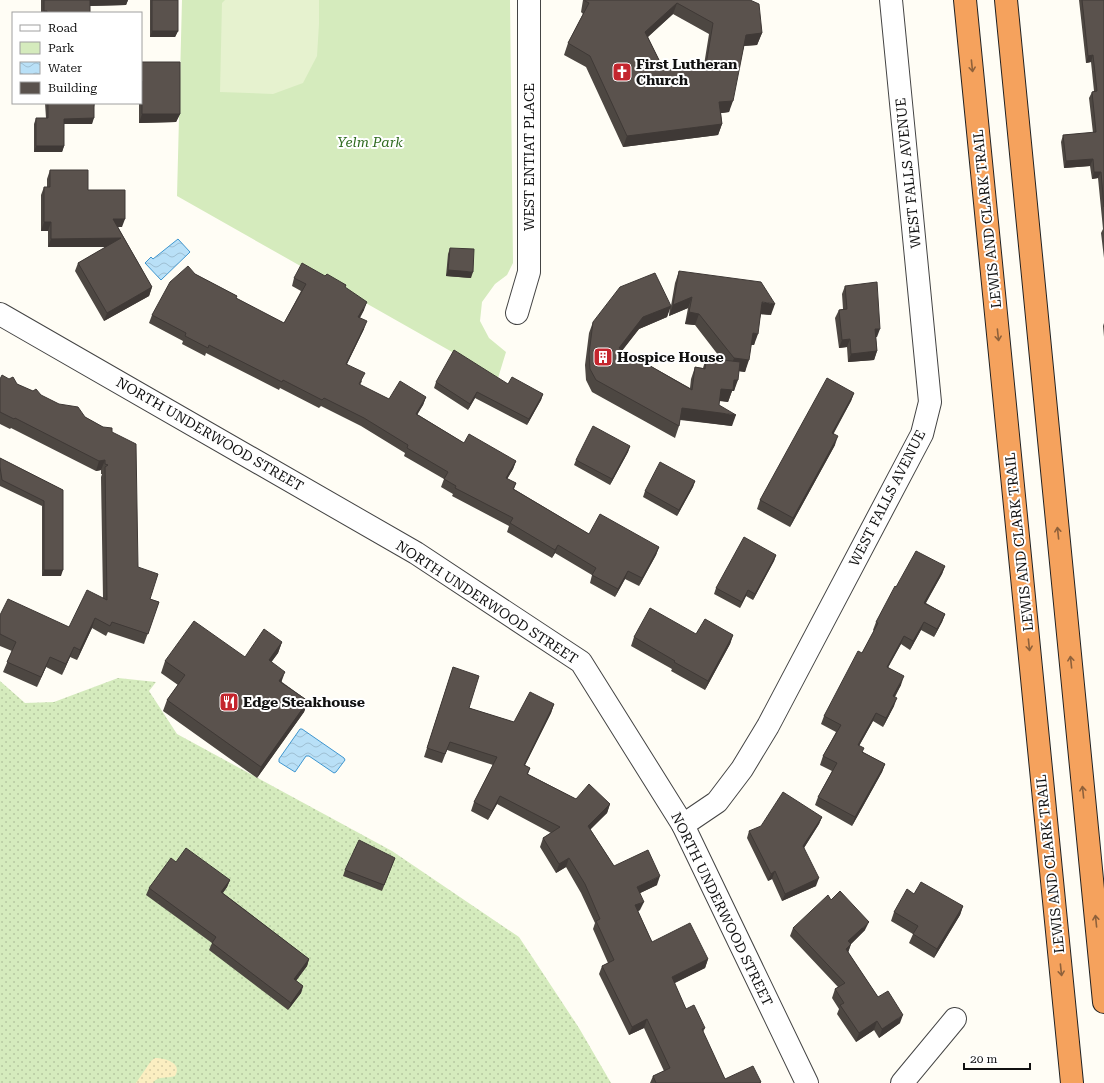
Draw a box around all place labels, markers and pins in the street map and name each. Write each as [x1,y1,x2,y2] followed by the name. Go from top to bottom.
[636,56,738,88] place label: First Lutheran Church
[611,61,633,83] church icon: First Lutheran Church
[592,346,614,368] building icon: Hospice House
[617,349,724,365] place label: Hospice House
[218,691,240,713] restaurant icon: Edge Steakhouse
[243,694,365,710] place label: Edge Steakhouse

